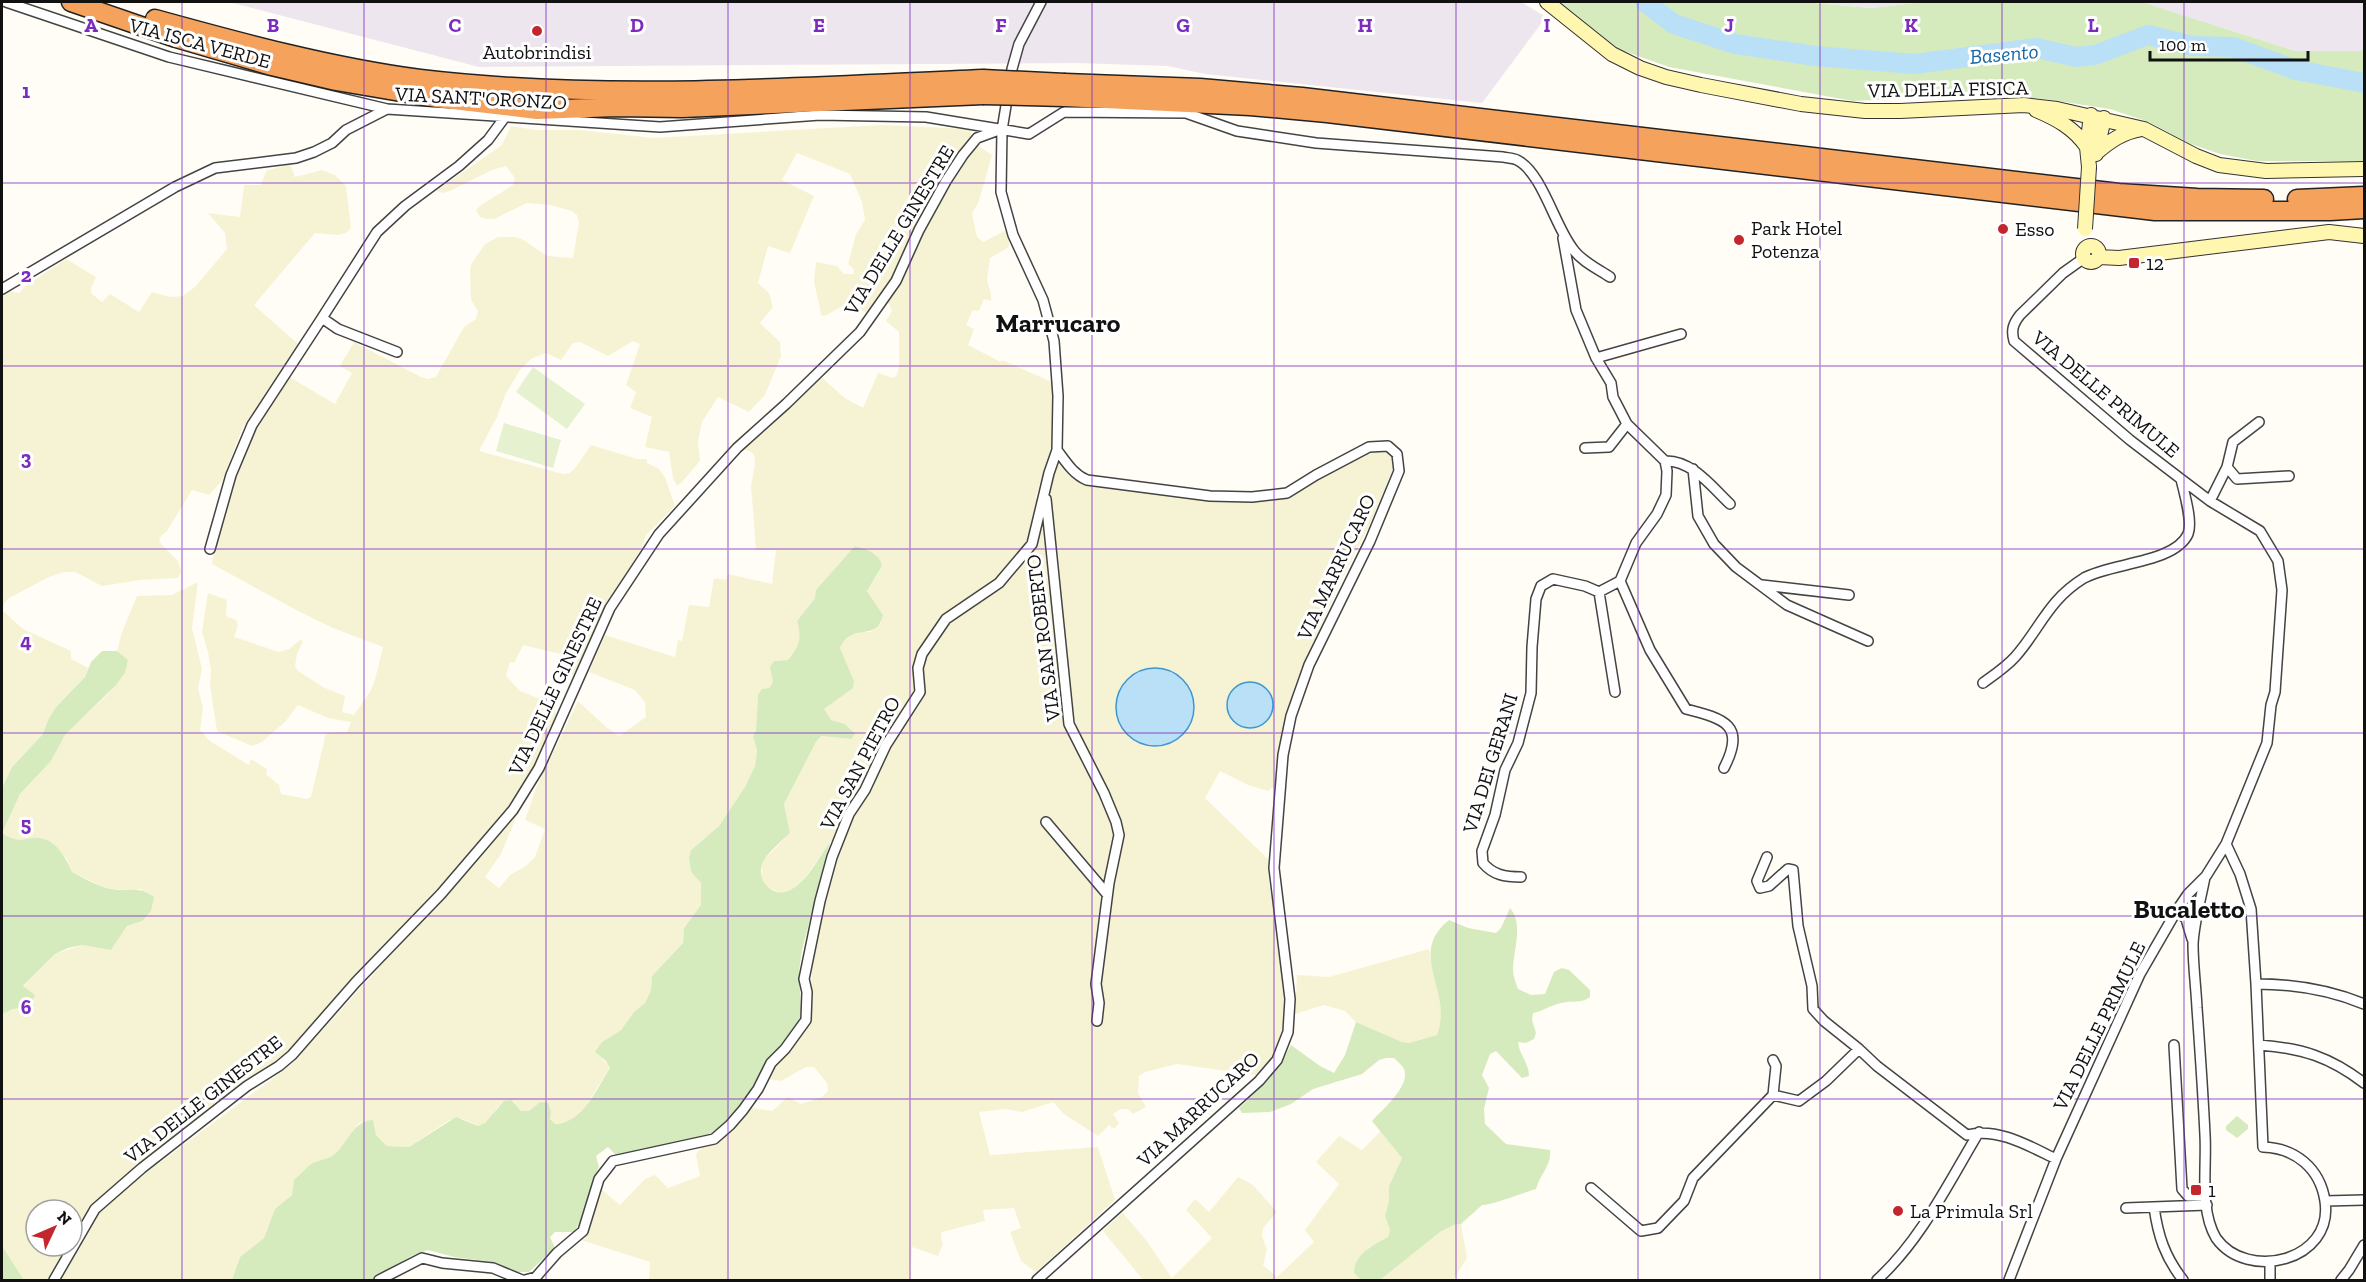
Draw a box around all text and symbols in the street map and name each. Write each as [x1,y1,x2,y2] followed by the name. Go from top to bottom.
[126,12,273,73] street label: VIA ISCA VERDE
[84,13,98,37] text: A
[267,13,279,37] text: B
[449,13,462,37] text: C
[630,13,644,37] text: D
[813,13,825,37] text: E
[995,13,1007,37] text: F
[1176,13,1190,37] text: G
[1357,13,1373,37] text: H
[1543,13,1551,37] text: I
[1724,13,1734,37] text: J
[1904,13,1918,37] text: K
[2087,13,2099,37] text: L
[530,24,544,38] marker: Autobrindisi
[2150,24,2308,62] scale bar
[2159,34,2207,56] text: 100 m
[1968,38,2040,69] water label: Basento
[483,40,592,64] place label: Autobrindisi
[1866,76,2030,102] street label: VIA DELLA FISICA
[22,79,30,103] text: 1
[393,81,568,114] street label: VIA SANT'ORONZO
[838,141,959,320] street label: VIA DELLE GINESTRE
[1751,216,1842,263] place label: Park Hotel Potenza
[2015,217,2055,241] place label: Esso
[1996,222,2010,236] marker: Esso
[1732,233,1746,247] marker: Park Hotel Potenza
[2146,251,2164,275] place label: 12
[2127,256,2141,270] marker: 12
[21,263,32,287] text: 2
[996,307,1121,339] district label: Marrucaro
[2027,325,2184,463] street label: VIA DELLE PRIMULE
[21,446,32,470] text: 3
[1291,490,1380,645] street label: VIA MARRUCARO
[1021,553,1065,724] street label: VIA SAN ROBERTO
[503,593,607,780] street label: VIA DELLE GINESTRE
[20,629,32,653] text: 4
[1457,690,1523,837] street label: VIA DEI GERANI
[814,692,905,835] street label: VIA SAN PIETRO
[21,812,31,836] text: 5
[2133,893,2245,925] district label: Bucaletto
[2047,938,2150,1115] street label: VIA DELLE PRIMULE
[21,995,32,1019] text: 6
[118,1030,287,1169] street label: VIA DELLE GINESTRE
[1131,1046,1264,1172] street label: VIA MARRUCARO
[2208,1178,2216,1202] place label: 1
[2189,1183,2203,1197] marker: 1
[24,1198,84,1258] north arrow
[1910,1199,2033,1223] place label: La Primula Srl
[1891,1204,1905,1218] marker: La Primula Srl
[53,1207,75,1229] text: N

